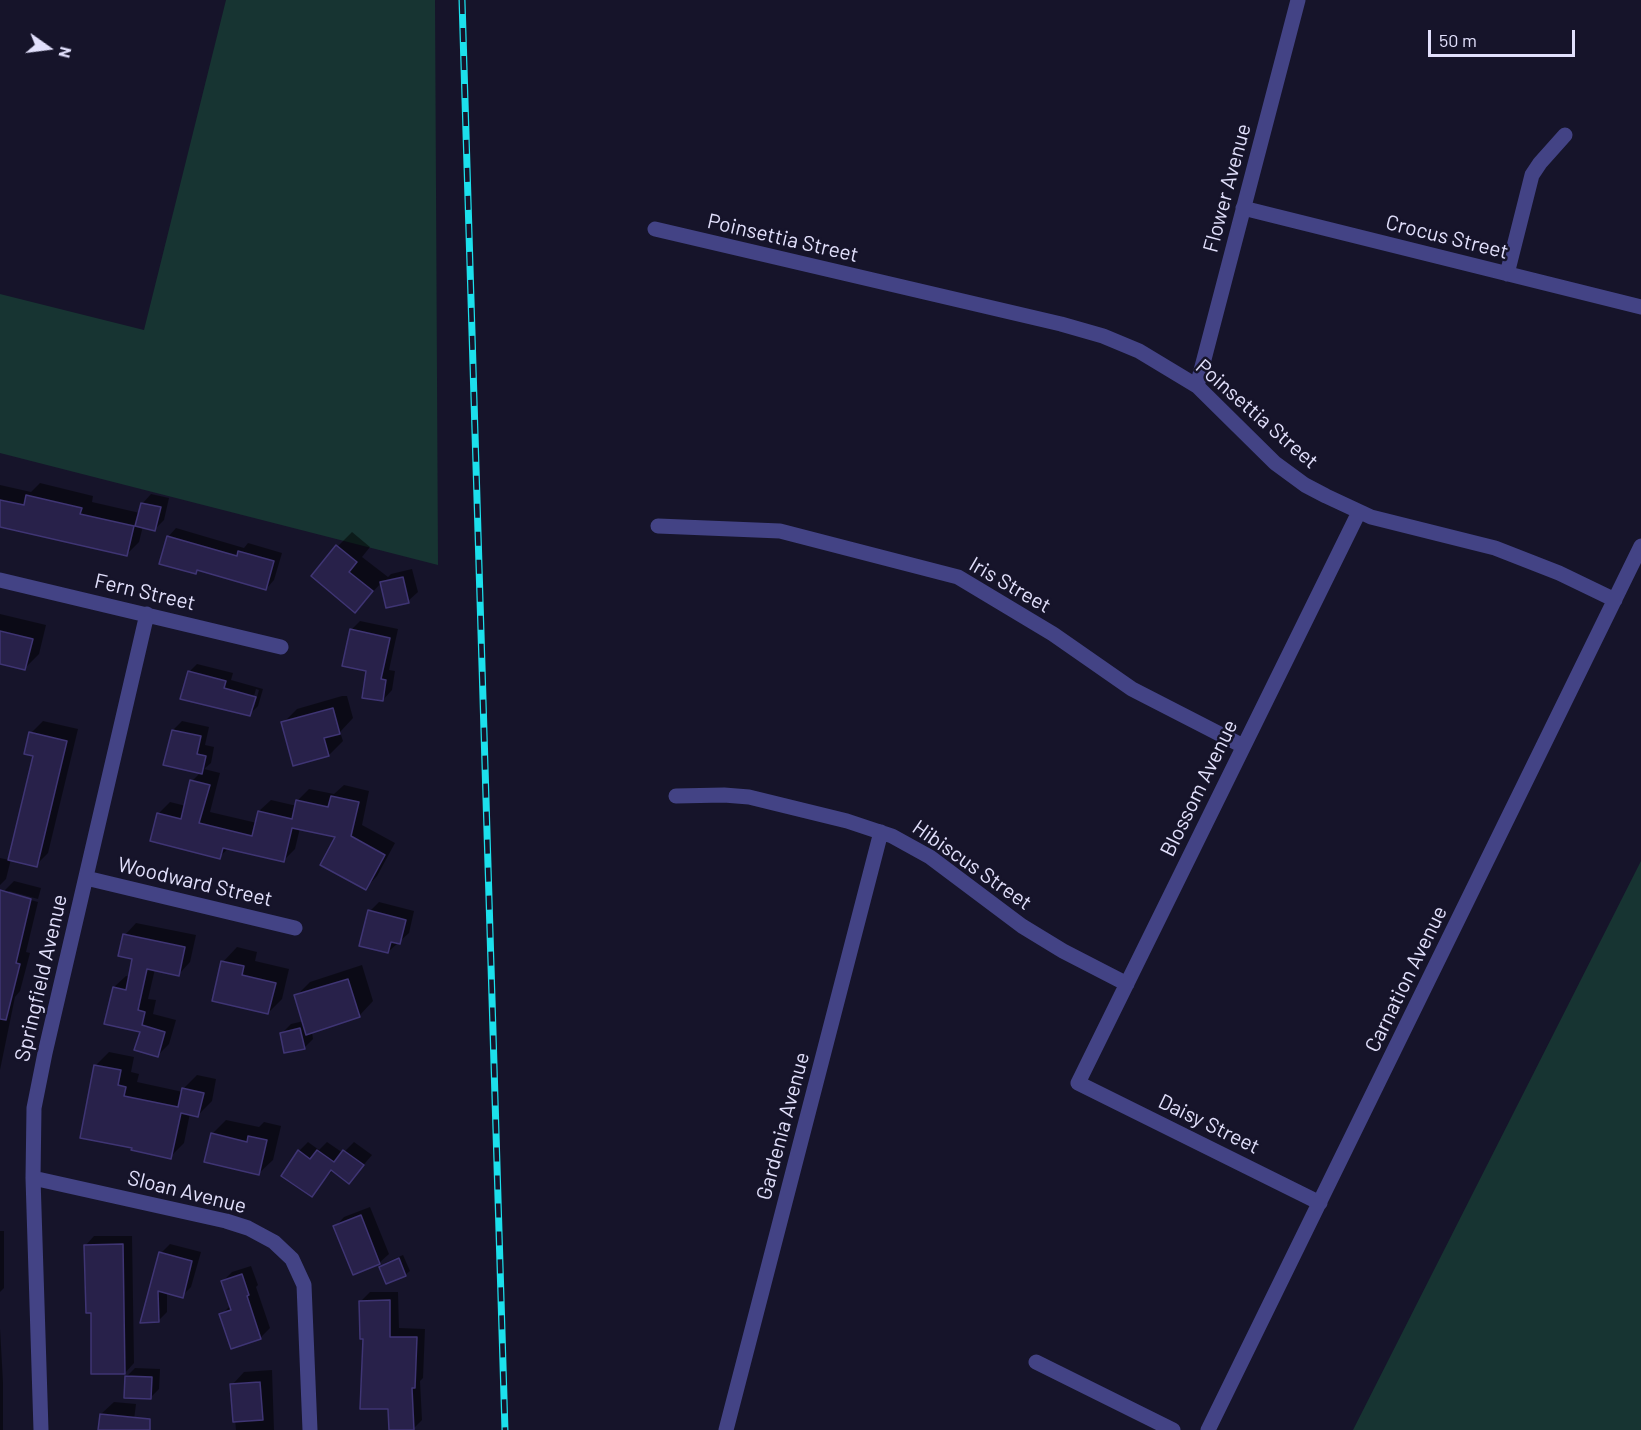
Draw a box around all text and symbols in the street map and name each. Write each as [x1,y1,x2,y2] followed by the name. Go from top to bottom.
[18,18,78,78] north arrow
[1431,18,1578,56] scale bar
[1439,29,1477,51] text: 50 m
[55,45,76,60] text: N
[1198,121,1256,255] street label: Flower Avenue
[705,208,861,268] street label: Poinsettia Street
[1383,210,1511,264] street label: Crocus Street
[1191,354,1323,474] street label: Poinsettia Street
[965,552,1055,618] street label: Iris Street
[92,568,198,616] street label: Fern Street
[1155,715,1243,861] street label: Blossom Avenue
[908,815,1036,915] street label: Hibiscus Street
[115,852,275,912] street label: Woodward Street
[10,892,72,1064] street label: Springfield Avenue
[1360,902,1452,1056] street label: Carnation Avenue
[751,1049,815,1203] street label: Gardenia Avenue
[1154,1089,1264,1159] street label: Daisy Street
[125,1165,249,1219] street label: Sloan Avenue

